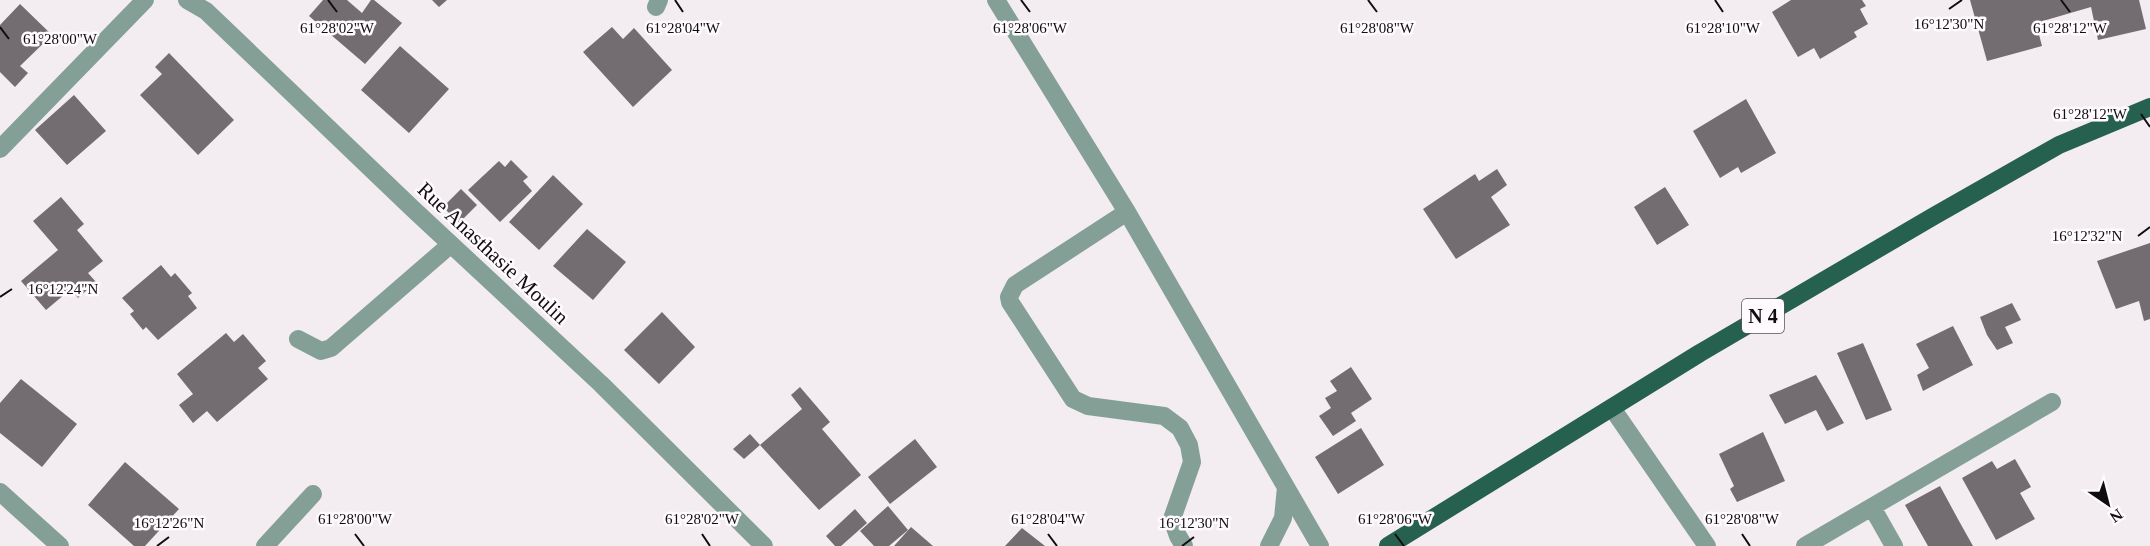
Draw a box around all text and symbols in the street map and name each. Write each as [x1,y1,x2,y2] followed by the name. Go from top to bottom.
[1914,16,1984,32] text: 16°12'30"N
[300,20,375,36] text: 61°28'02"W
[646,20,721,36] text: 61°28'04"W
[993,20,1068,36] text: 61°28'06"W
[1340,20,1415,36] text: 61°28'08"W
[1686,20,1761,36] text: 61°28'10"W
[2033,20,2108,36] text: 61°28'12"W
[23,31,98,47] text: 61°28'00"W
[2053,106,2128,122] text: 61°28'12"W
[413,177,574,329] street label: Rue Anasthasie Moulin
[2052,228,2122,244] text: 16°12'32"N
[28,281,98,297] text: 16°12'24"N
[1742,299,1784,333] road number: N 4
[2078,474,2138,534] north arrow
[2106,506,2126,526] text: N
[318,511,393,527] text: 61°28'00"W
[665,511,740,527] text: 61°28'02"W
[1011,511,1086,527] text: 61°28'04"W
[1358,511,1433,527] text: 61°28'06"W
[1705,511,1780,527] text: 61°28'08"W
[134,515,204,531] text: 16°12'26"N
[1159,515,1229,531] text: 16°12'30"N

